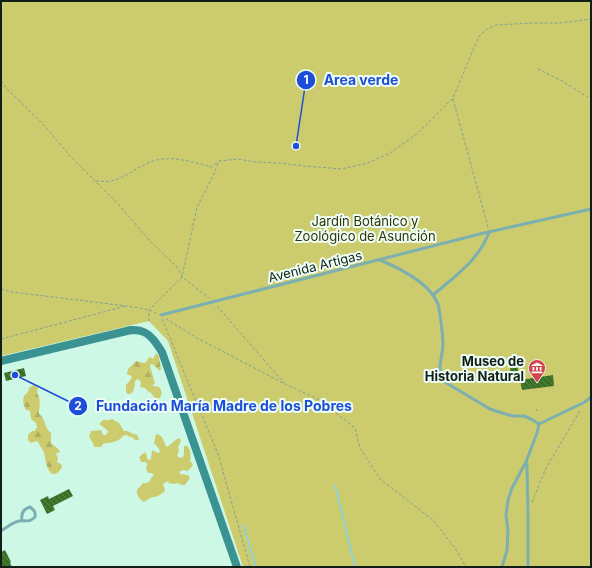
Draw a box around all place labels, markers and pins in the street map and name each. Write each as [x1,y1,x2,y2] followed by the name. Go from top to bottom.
[296,67,407,93] callout: Area verde
[425,353,524,384] place label: Museo de Historia Natural
[527,358,547,383] museum icon: Museo de Historia Natural
[68,393,360,419] callout: Fundación María Madre de los Pobres

